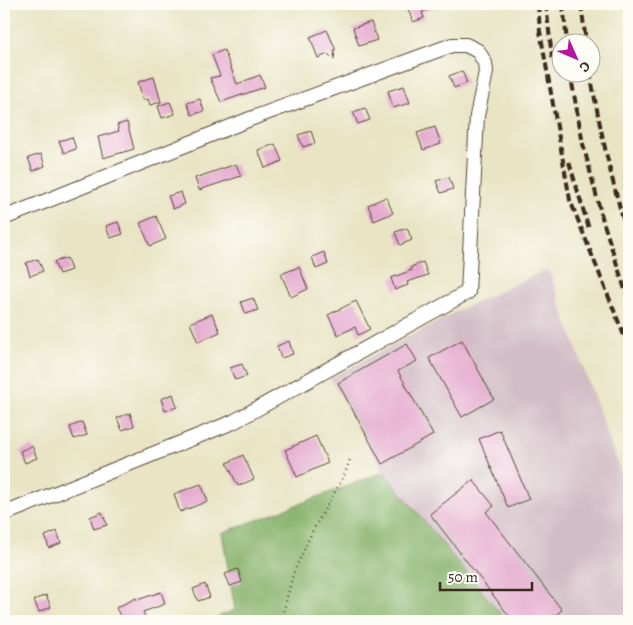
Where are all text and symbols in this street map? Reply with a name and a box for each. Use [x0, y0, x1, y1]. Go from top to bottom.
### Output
north arrow [550, 32, 600, 82]
text: С [575, 57, 595, 77]
scale bar [440, 560, 533, 592]
text: 50 m [448, 567, 478, 587]

